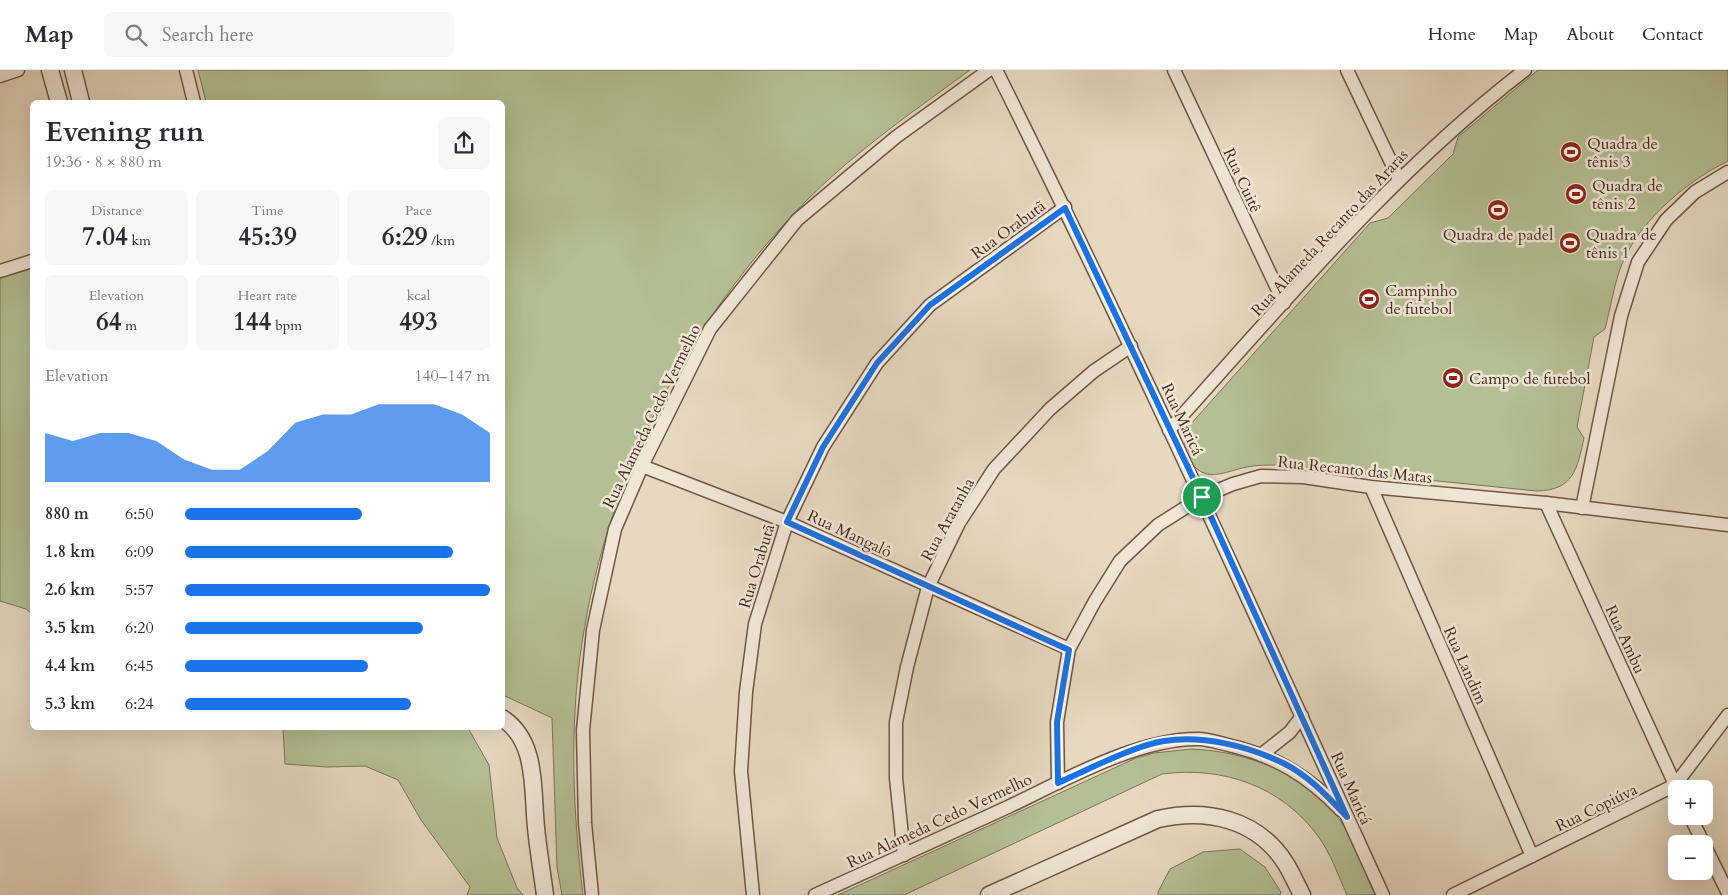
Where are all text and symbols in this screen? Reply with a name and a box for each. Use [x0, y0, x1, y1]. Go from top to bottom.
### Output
search box [104, 12, 454, 57]
text: Map [25, 18, 74, 51]
icon: search [122, 21, 150, 49]
text: Search here [162, 22, 254, 48]
text: Home [1428, 22, 1476, 47]
text: Map [1504, 22, 1538, 47]
text: About [1566, 22, 1614, 47]
text: Contact [1642, 22, 1703, 47]
text: Evening run [45, 113, 204, 151]
button: share [438, 117, 490, 169]
place label: Quadra de tênis 3 [1587, 133, 1658, 173]
sports icon: Quadra de tênis 3 [1559, 140, 1583, 164]
street label: Rua Alameda Recanto das Araras [1246, 144, 1413, 321]
street label: Rua Cuitê [1218, 145, 1267, 216]
text: 19:36 · 8 × 880 m [45, 151, 162, 173]
place label: Quadra de tênis 2 [1592, 175, 1663, 215]
sports icon: Quadra de tênis 2 [1564, 182, 1588, 206]
street label: Rua Orabutã [967, 195, 1050, 264]
sports icon: Quadra de padel [1486, 198, 1510, 222]
text: Distance [91, 201, 142, 220]
text: Time [251, 201, 284, 220]
text: Pace [405, 201, 432, 220]
text: 7.04 [82, 220, 128, 254]
text: 45:39 [238, 220, 297, 254]
text: 6:29 [382, 220, 428, 254]
place label: Quadra de padel [1443, 224, 1553, 246]
place label: Quadra de tênis 1 [1586, 224, 1657, 264]
text: km [128, 231, 151, 250]
text: /km [428, 231, 455, 250]
sports icon: Quadra de tênis 1 [1558, 231, 1582, 255]
place label: Campinho de futebol [1385, 280, 1458, 320]
text: Elevation [89, 286, 144, 305]
text: Heart rate [238, 286, 297, 305]
text: kcal [407, 286, 430, 305]
sports icon: Campinho de futebol [1357, 287, 1381, 311]
text: 64 [96, 305, 122, 339]
text: 144 [233, 305, 271, 339]
text: 493 [399, 305, 438, 339]
text: m [122, 316, 137, 335]
text: bpm [271, 316, 302, 335]
street label: Rua Alameda Cedo Vermelho [598, 320, 706, 512]
text: Elevation [45, 365, 109, 387]
text: 140–147 m [414, 365, 490, 387]
sports icon: Campo de futebol [1441, 366, 1465, 390]
place label: Campo de futebol [1469, 368, 1591, 390]
street label: Rua Maricá [1156, 380, 1208, 459]
street label: Rua Recanto das Matas [1277, 451, 1433, 489]
street label: Rua Aratanha [916, 474, 980, 565]
pin [1181, 476, 1223, 518]
icon: arrive [1188, 483, 1216, 511]
text: 880 m [45, 503, 89, 525]
text: 6:50 [125, 503, 154, 525]
street label: Rua Mangalô [804, 505, 896, 563]
street label: Rua Orabutã [734, 521, 780, 611]
text: 1.8 km [45, 541, 95, 563]
text: 6:09 [125, 541, 154, 563]
text: 2.6 km [45, 579, 95, 601]
text: 5:57 [125, 579, 154, 601]
street label: Rua Ambu [1600, 602, 1651, 678]
text: 3.5 km [45, 617, 95, 639]
text: 6:20 [125, 617, 154, 639]
street label: Rua Landim [1438, 623, 1492, 708]
text: 4.4 km [45, 655, 95, 677]
text: 6:45 [125, 655, 154, 677]
text: 5.3 km [45, 693, 95, 715]
text: 6:24 [125, 693, 154, 715]
street label: Rua Maricá [1325, 748, 1377, 828]
street label: Rua Alameda Cedo Vermelho [843, 768, 1036, 874]
street label: Rua Copiúva [1552, 779, 1641, 837]
map controls [1668, 780, 1713, 880]
button: + [1668, 780, 1713, 825]
button: − [1668, 835, 1713, 880]

